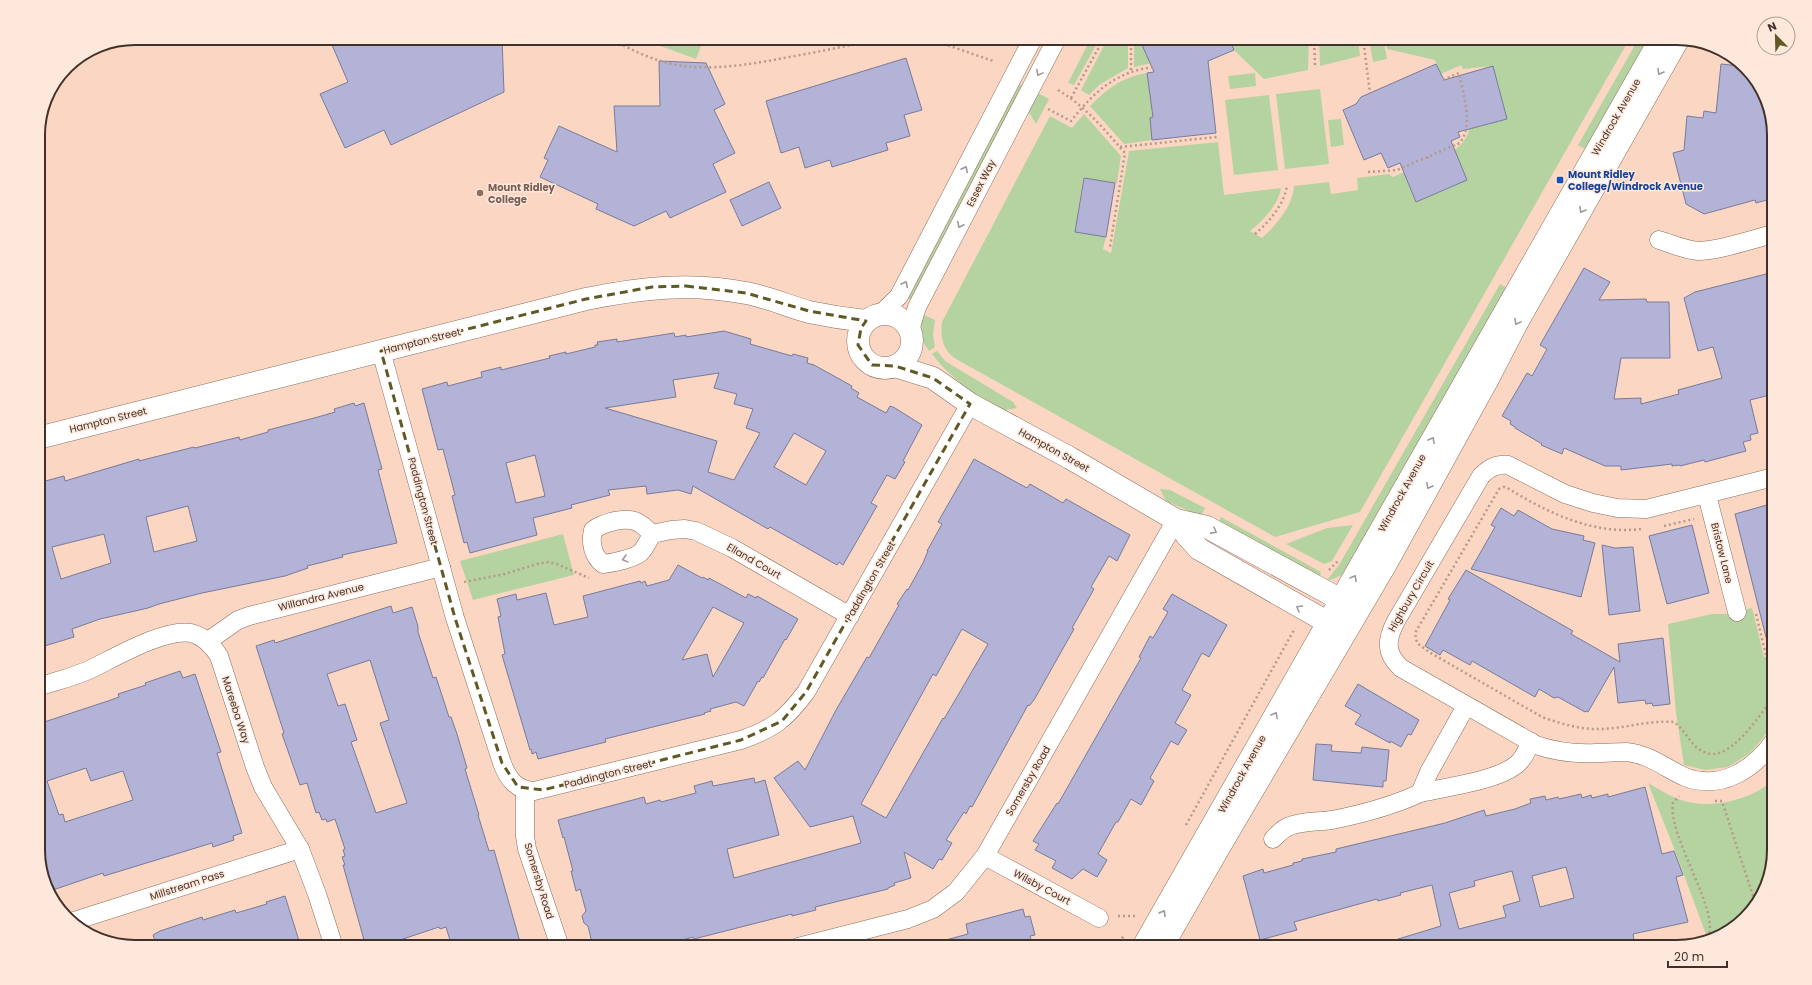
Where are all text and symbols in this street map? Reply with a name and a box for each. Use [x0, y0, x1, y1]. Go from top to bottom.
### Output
north arrow [1756, 16, 1796, 56]
text: N [1765, 18, 1779, 36]
one-way arrow [1036, 68, 1043, 76]
one-way arrow [1657, 68, 1664, 75]
street label: Windrock Avenue [1588, 76, 1644, 158]
street label: Essex Way [963, 156, 1000, 209]
one-way arrow [960, 166, 968, 173]
place label: Mount Ridley College/Windrock Avenue [1568, 167, 1703, 194]
marker: Mount Ridley College/Windrock Avenue [1555, 175, 1565, 185]
place label: Mount Ridley College [488, 180, 556, 207]
marker: Mount Ridley College [475, 188, 485, 198]
one-way arrow [1579, 205, 1586, 213]
one-way arrow [957, 221, 964, 228]
one-way arrow [900, 281, 908, 288]
one-way arrow [1515, 318, 1522, 326]
street label: Hampton Street [382, 324, 463, 358]
street label: Hampton Street [68, 403, 149, 437]
street label: Hampton Street [1016, 424, 1093, 476]
one-way arrow [1427, 437, 1434, 445]
street label: Windrock Avenue [1374, 451, 1430, 535]
street label: Paddington Street [404, 456, 442, 547]
one-way arrow [1426, 482, 1434, 489]
street label: Bristow Lane [1707, 521, 1737, 585]
one-way arrow [1209, 526, 1217, 533]
street label: Paddington Street [841, 538, 899, 624]
street label: Elland Court [724, 539, 784, 583]
one-way arrow [622, 554, 629, 563]
street label: Highbury Circuit [1384, 557, 1438, 634]
one-way arrow [1350, 575, 1357, 582]
street label: Willandra Avenue [277, 579, 365, 615]
one-way arrow [1296, 605, 1303, 612]
street label: Mareeba Way [218, 674, 254, 746]
one-way arrow [1271, 712, 1278, 719]
street label: Windrock Avenue [1214, 732, 1270, 816]
street label: Somersby Road [1002, 743, 1054, 819]
street label: Paddington Street [562, 756, 654, 792]
street label: Somersby Road [520, 841, 558, 921]
street label: Millstream Pass [148, 866, 226, 904]
street label: Wilsby Court [1011, 866, 1074, 909]
one-way arrow [1158, 910, 1165, 917]
scale bar [1668, 943, 1727, 969]
text: 20 m [1674, 948, 1704, 965]

